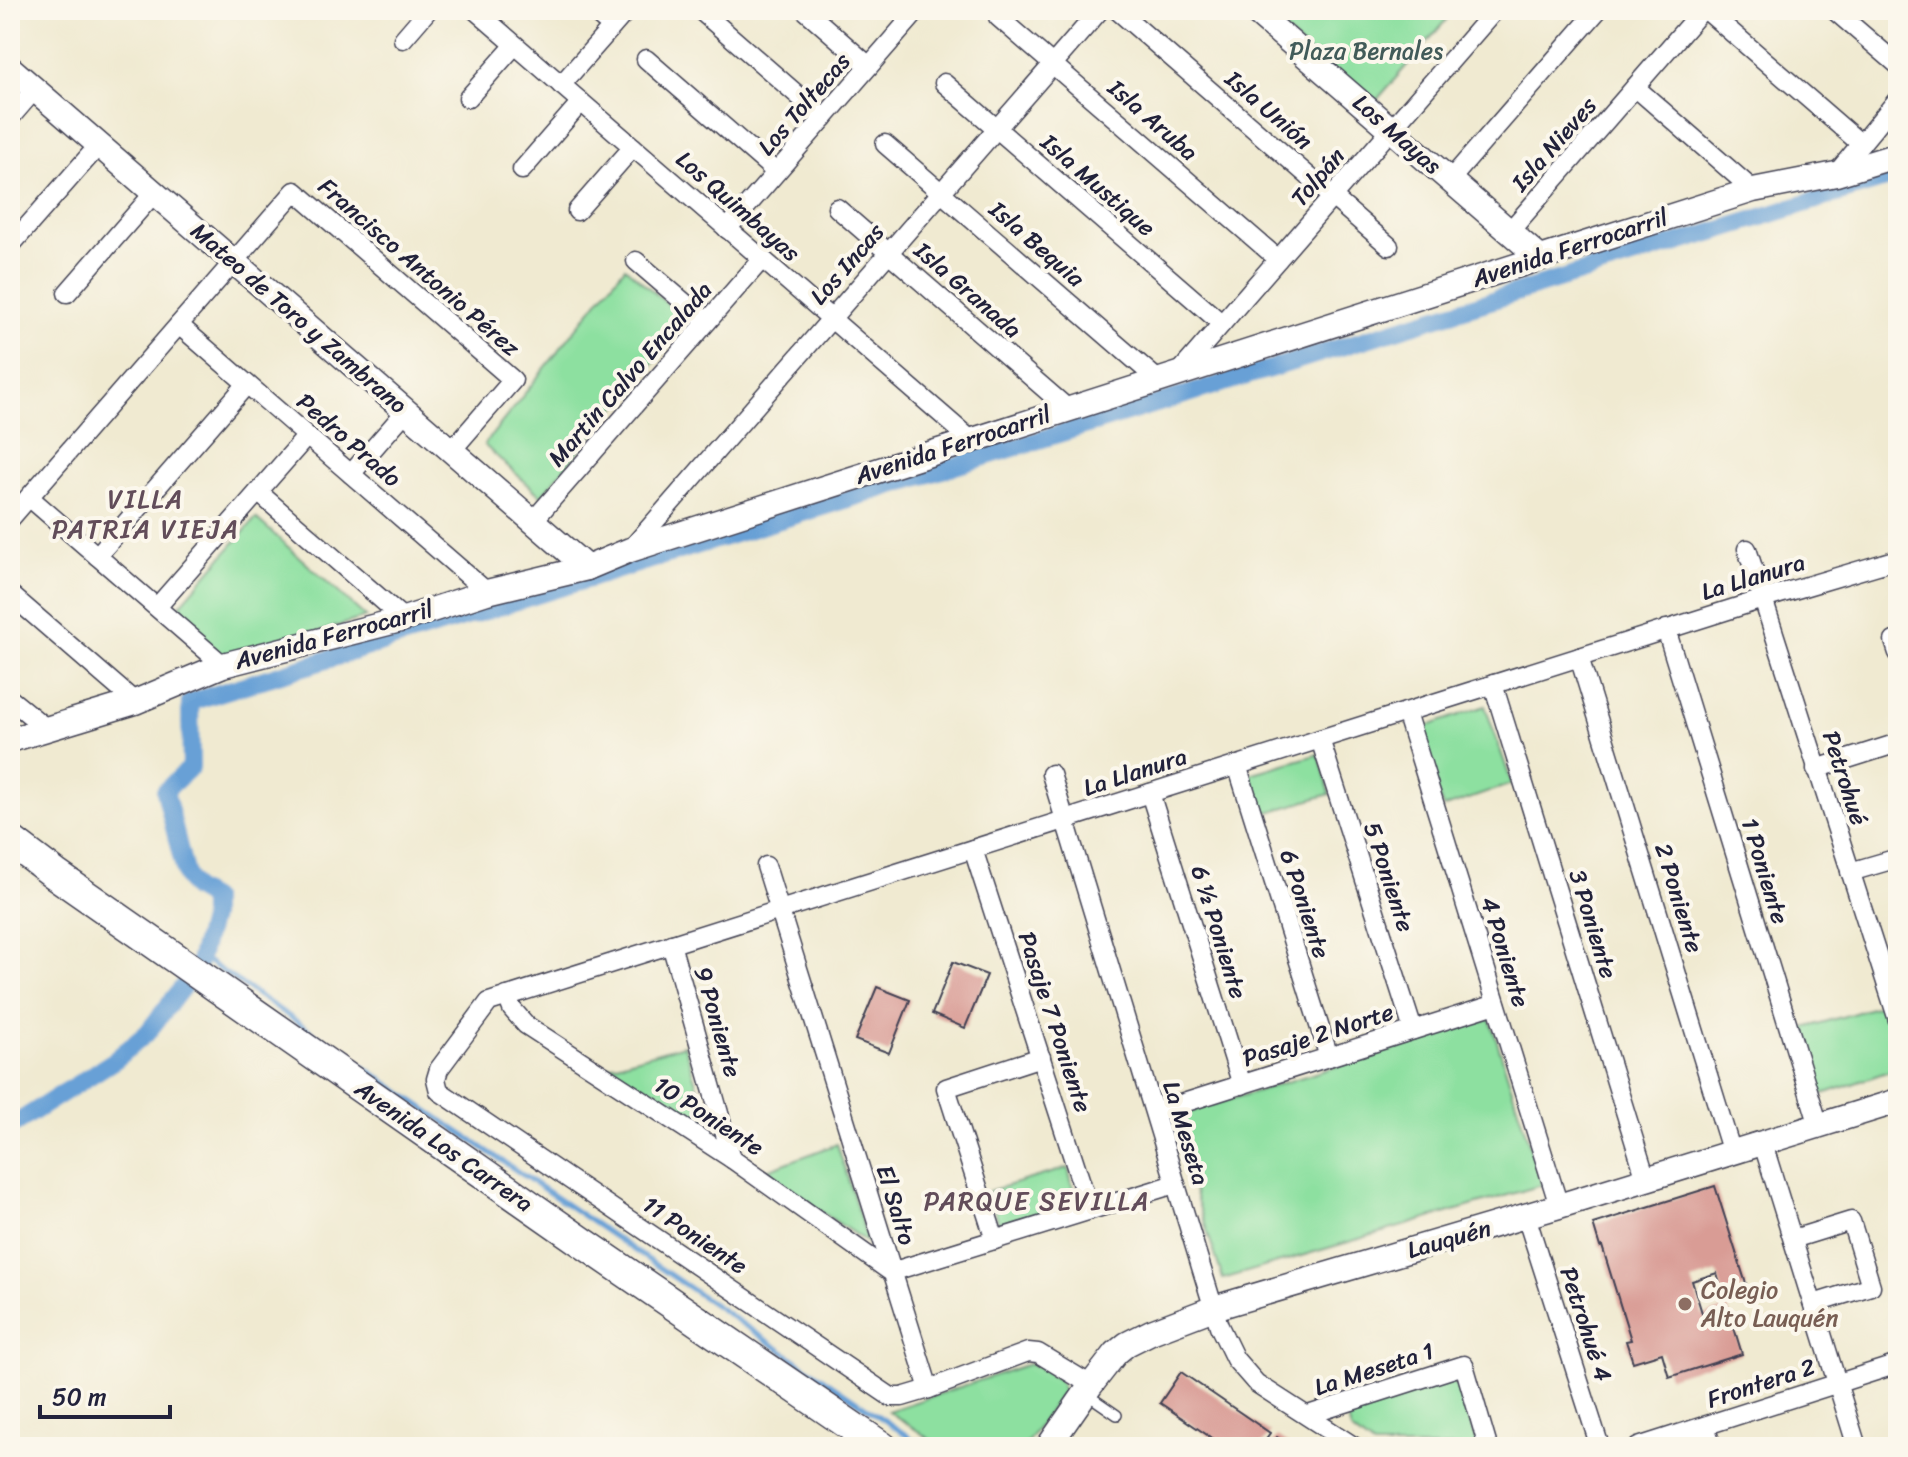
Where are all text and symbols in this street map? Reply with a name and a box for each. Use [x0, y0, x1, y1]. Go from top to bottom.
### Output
park label: Plaza Bernales [1289, 30, 1443, 72]
street label: Los Toltecas [747, 42, 861, 166]
street label: Isla Unión [1214, 59, 1323, 161]
street label: Isla Aruba [1097, 68, 1208, 172]
street label: Los Mayas [1343, 83, 1451, 185]
street label: Isla Nieves [1500, 86, 1608, 202]
street label: Isla Mustique [1030, 122, 1165, 247]
street label: Tolpán [1280, 138, 1356, 216]
street label: Los Quimbayas [666, 139, 810, 273]
street label: Francisco Antonio Pérez [308, 167, 530, 368]
street label: Isla Bequia [979, 189, 1095, 299]
street label: Avenida Ferrocarril [1465, 196, 1675, 300]
street label: Mateo de Toro y Zambrano [181, 211, 417, 425]
street label: Los Incas [799, 212, 896, 315]
street label: Isla Granada [904, 230, 1032, 349]
street label: Martin Calvo Encalada [537, 271, 723, 477]
street label: Pedro Prado [287, 382, 411, 498]
street label: Avenida Ferrocarril [848, 393, 1058, 497]
district label: VILLA PATRIA VIEJA [52, 476, 240, 552]
street label: La Llanura [1696, 541, 1810, 613]
street label: Avenida Ferrocarril [229, 588, 439, 682]
street label: Petrohué [1810, 725, 1880, 831]
street label: La Llanura [1078, 735, 1192, 809]
street label: 1 Poniente [1729, 813, 1801, 929]
street label: 5 Poniente [1351, 816, 1427, 938]
street label: 2 Poniente [1642, 838, 1716, 958]
street label: 6 Poniente [1268, 844, 1342, 964]
street label: 6 ½ Poniente [1179, 860, 1259, 1004]
street label: 3 Poniente [1557, 864, 1629, 984]
street label: 4 Poniente [1468, 891, 1542, 1013]
street label: Pasaje 7 Poniente [1006, 926, 1104, 1118]
street label: 9 Poniente [682, 962, 754, 1082]
street label: Pasaje 2 Norte [1237, 991, 1399, 1079]
street label: 10 Poniente [645, 1064, 773, 1168]
street label: Avenida Los Carrera [345, 1068, 542, 1224]
street label: La Meseta [1150, 1076, 1222, 1190]
street label: El Salto [864, 1160, 928, 1250]
district label: PARQUE SEVILLA [923, 1178, 1151, 1224]
street label: 11 Poniente [634, 1184, 756, 1286]
street label: Lauquén [1402, 1207, 1496, 1271]
street label: Petrohué 4 [1548, 1261, 1624, 1387]
place label: Colegio Alto Lauquén [1700, 1269, 1838, 1339]
marker: Colegio Alto Lauquén [1676, 1295, 1694, 1313]
street label: La Meseta 1 [1309, 1330, 1439, 1408]
street label: Frontera 2 [1701, 1346, 1821, 1420]
scale bar [40, 1369, 170, 1419]
text: 50 m [52, 1376, 107, 1418]

